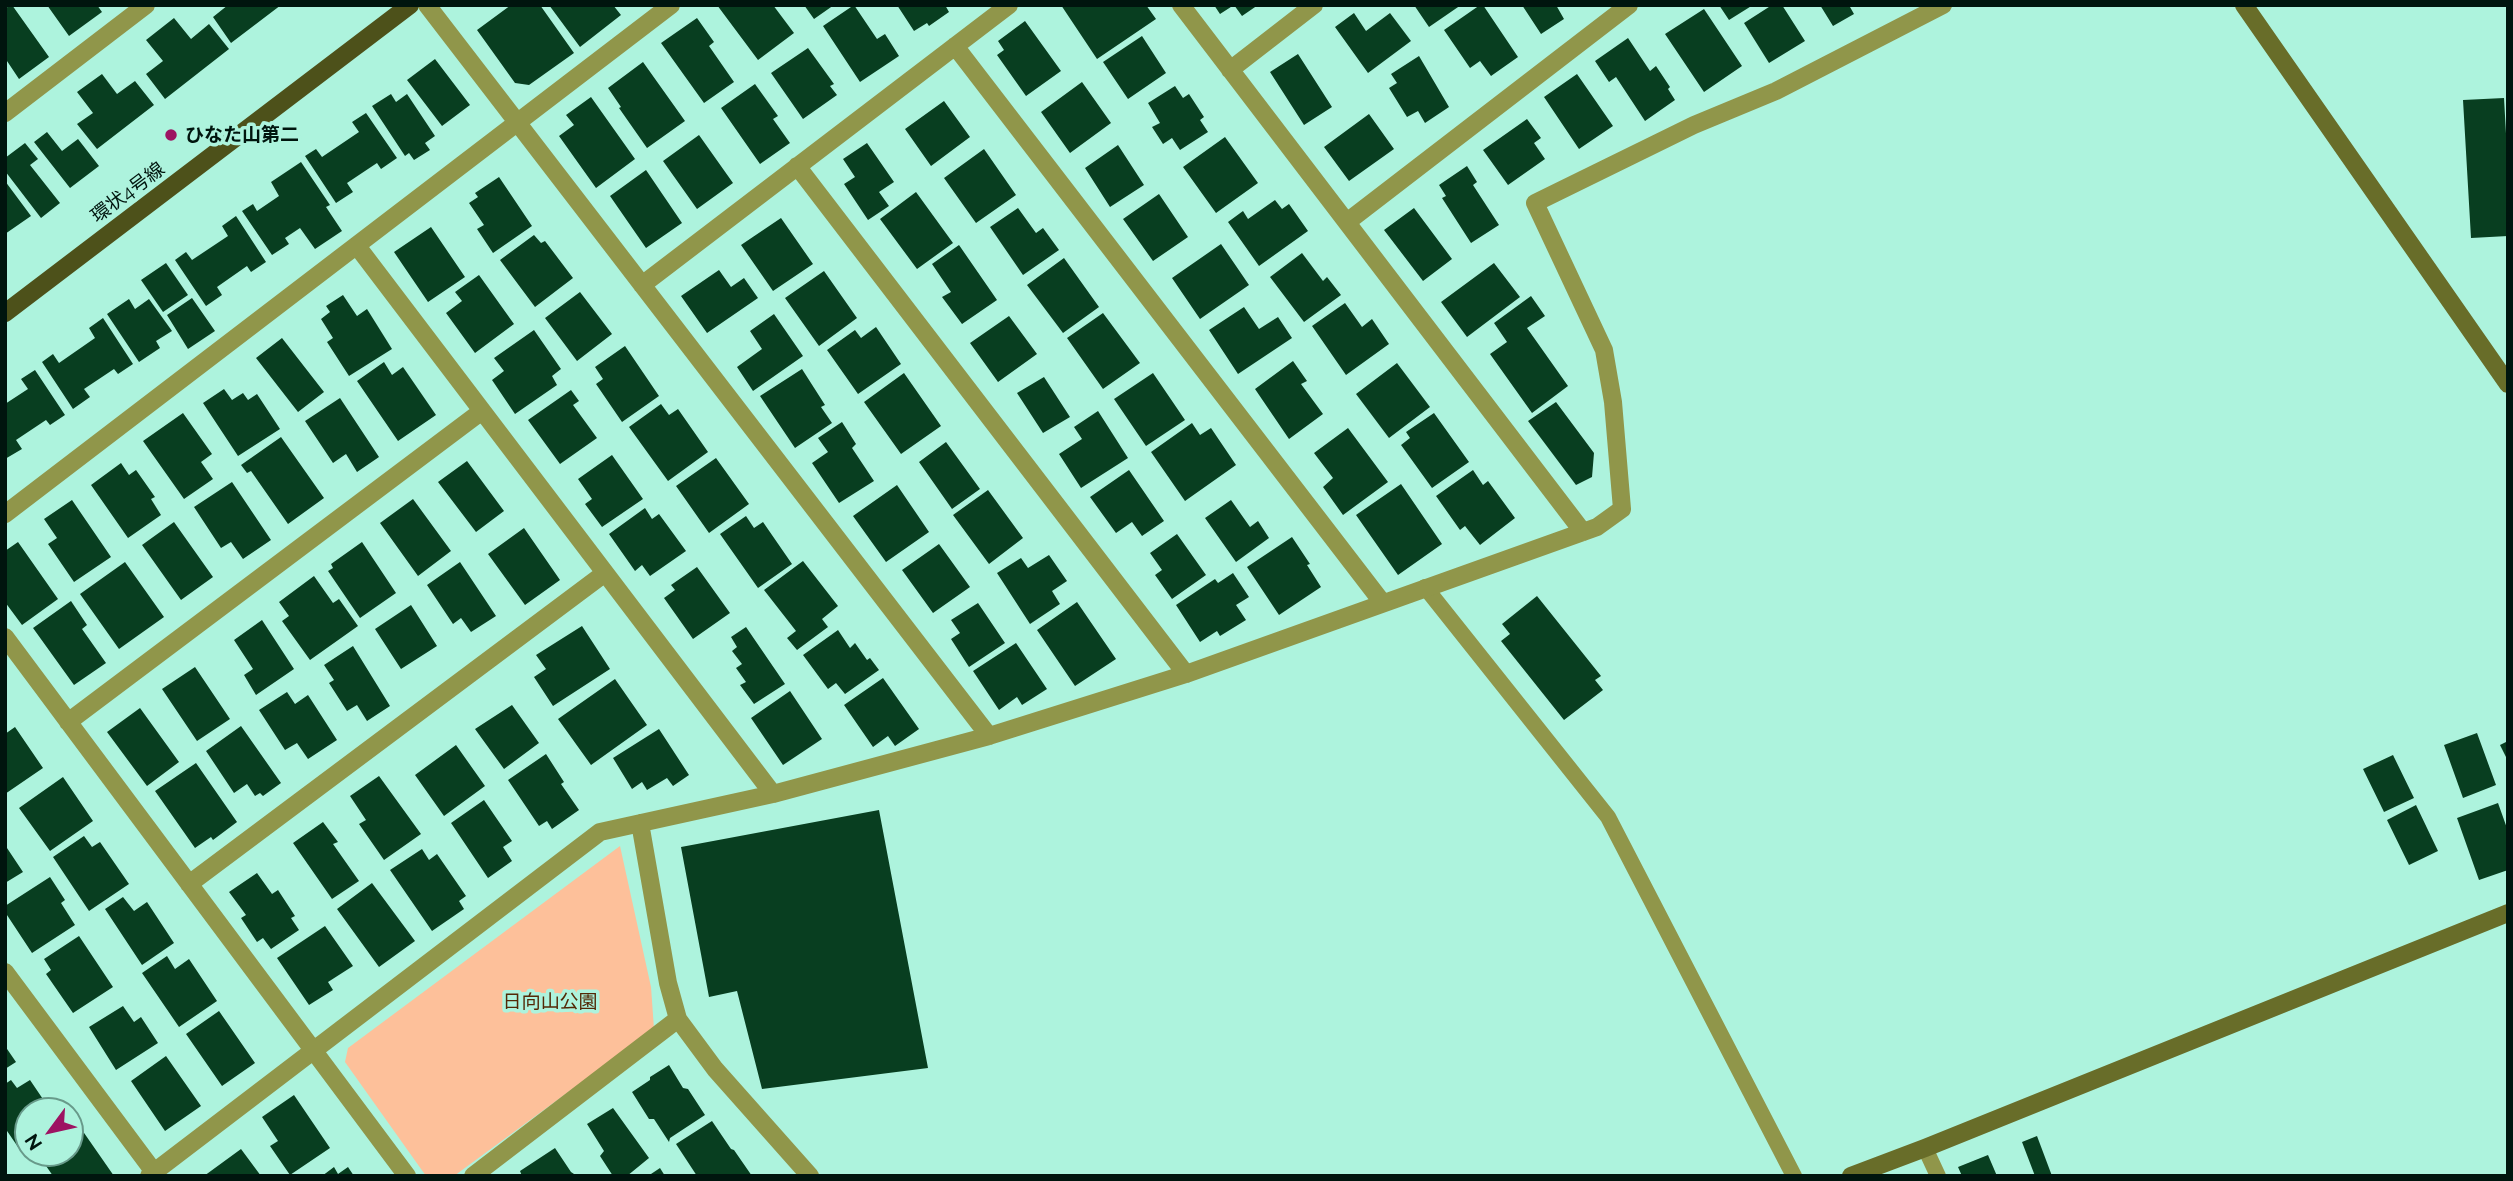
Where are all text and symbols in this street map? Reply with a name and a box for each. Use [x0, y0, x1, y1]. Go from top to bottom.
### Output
place label: ひなた山第二 [185, 124, 299, 146]
marker: ひなた山第二 [163, 127, 179, 143]
street label: 環状4号線 [87, 158, 169, 228]
park label: 日向山公園 [503, 991, 597, 1013]
north arrow [14, 1097, 84, 1167]
text: N [20, 1130, 46, 1154]

